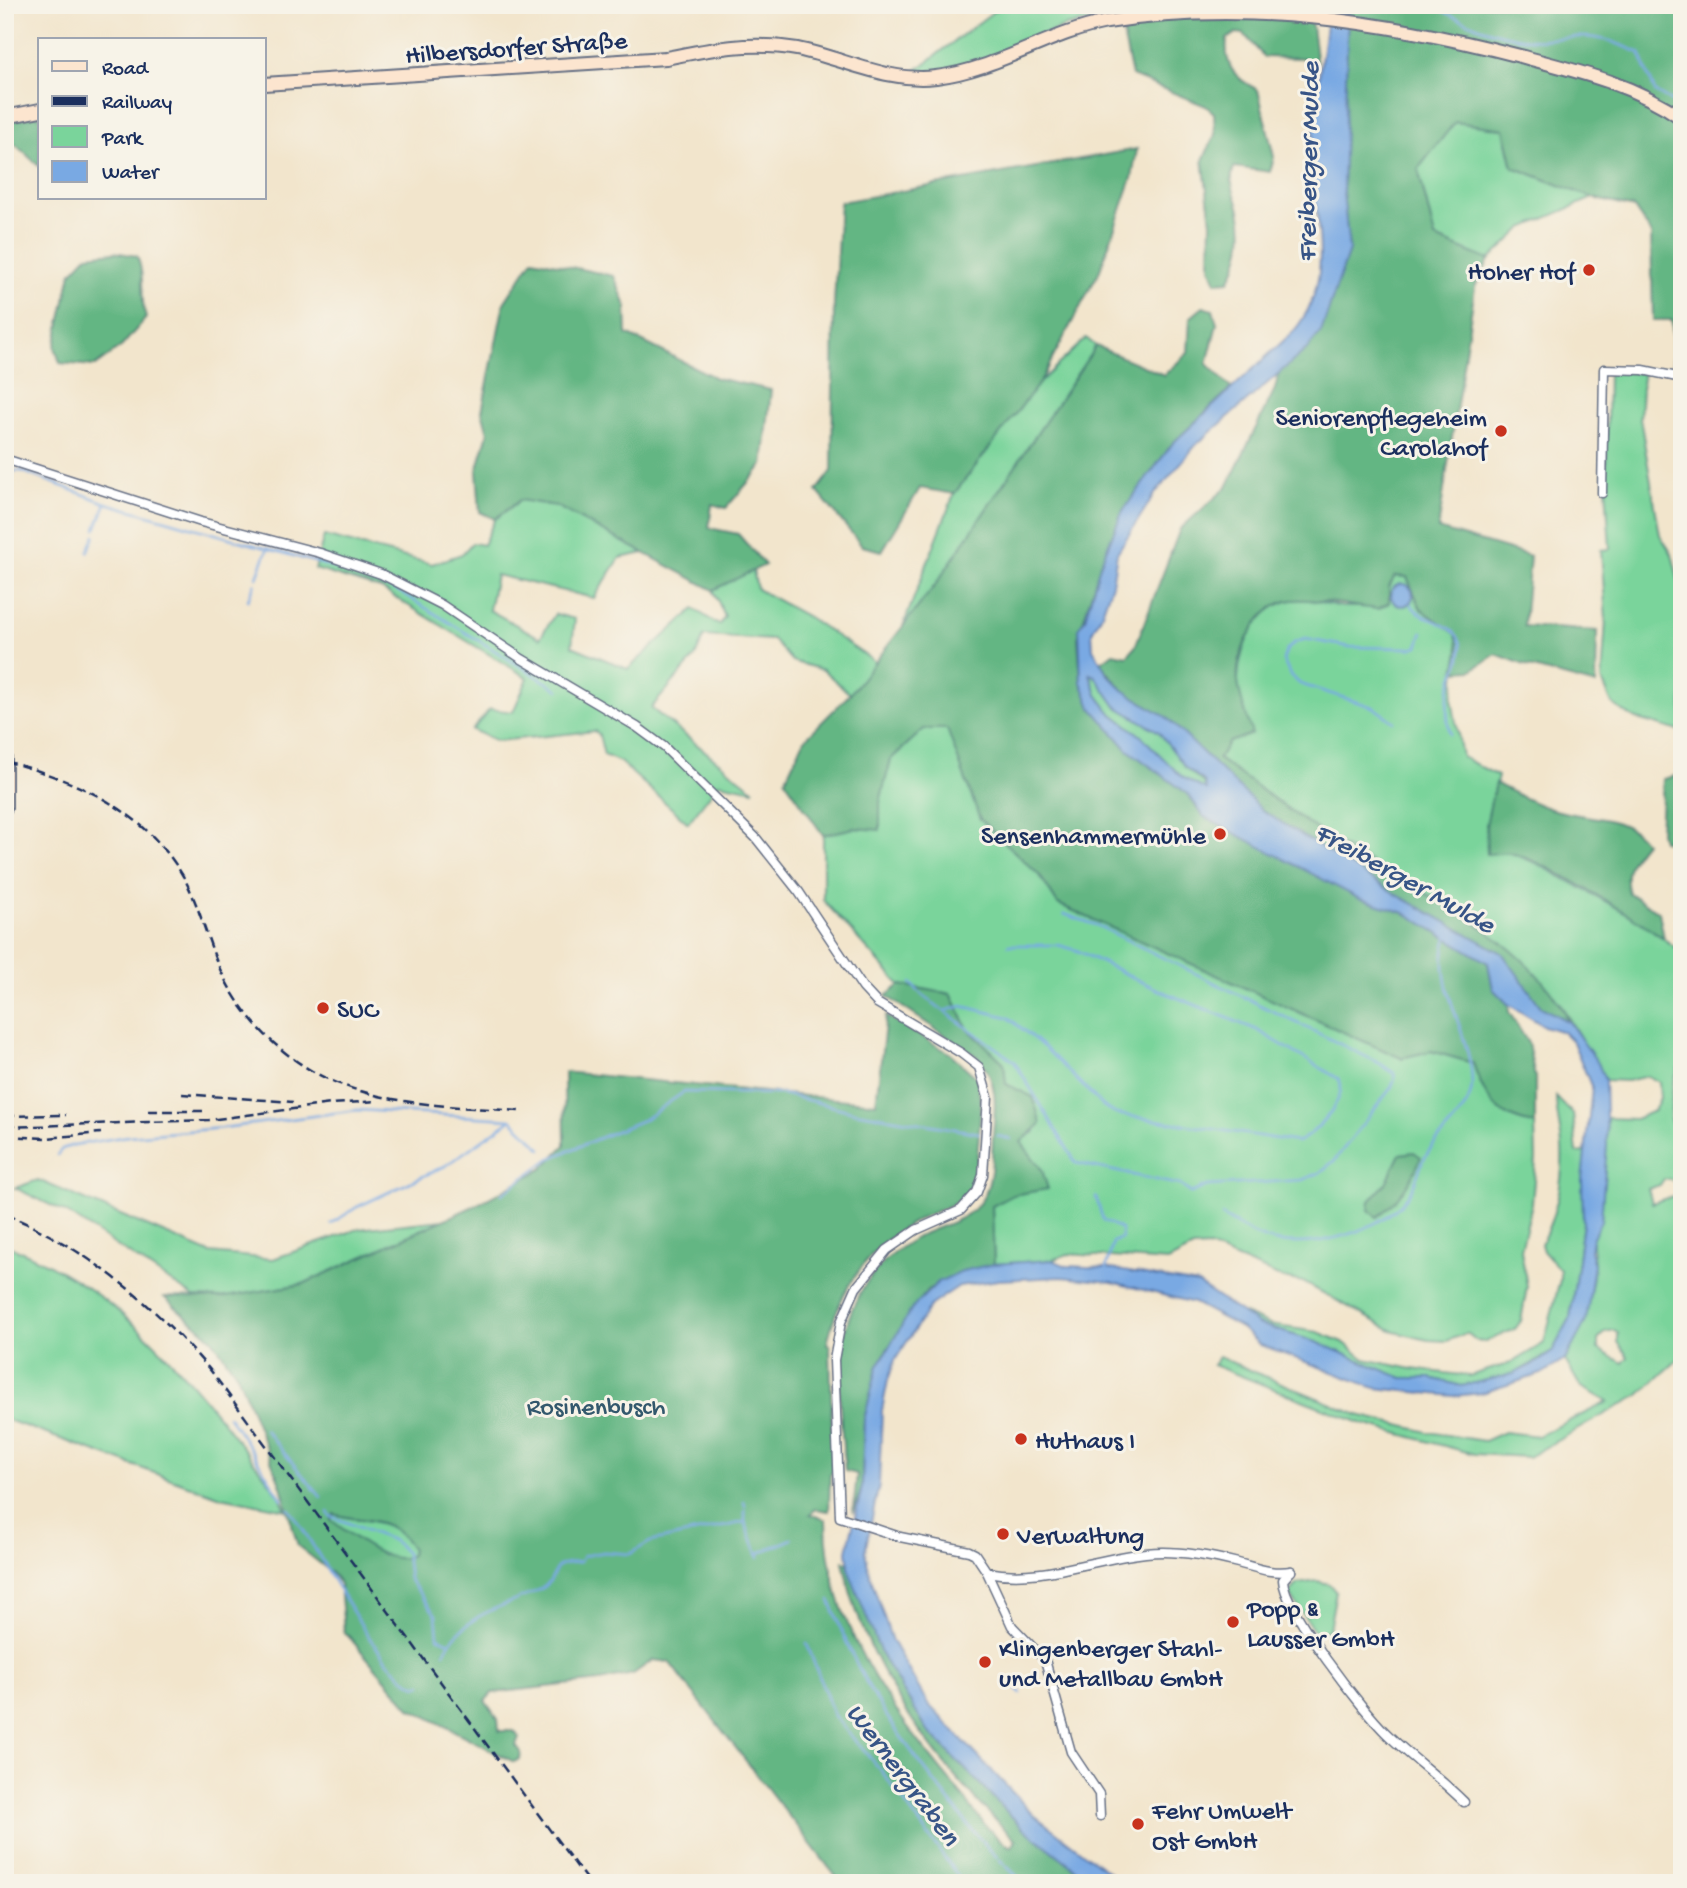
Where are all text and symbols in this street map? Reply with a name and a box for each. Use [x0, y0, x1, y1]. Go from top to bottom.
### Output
street label: Hilbersdorfer Straße [404, 27, 629, 74]
legend [38, 38, 266, 200]
text: Road [102, 58, 150, 83]
water label: Freiberger Mulde [1292, 60, 1329, 263]
text: Railway [102, 92, 172, 117]
text: Park [101, 128, 145, 153]
text: Water [102, 162, 160, 187]
place label: Hoher Hof [1468, 259, 1577, 290]
marker: Hoher Hof [1581, 262, 1597, 278]
place label: Seniorenpflegeheim Carolahof [1275, 405, 1489, 466]
marker: Seniorenpflegeheim Carolahof [1493, 423, 1509, 439]
water label: Freiberger Mulde [1308, 817, 1501, 944]
place label: Sensenhammermühle [981, 823, 1207, 854]
marker: Sensenhammermühle [1212, 826, 1228, 842]
place label: SUC [337, 997, 380, 1028]
marker: SUC [315, 1000, 331, 1016]
park label: Rosinenbusch [527, 1394, 665, 1425]
place label: Huthaus I [1035, 1428, 1135, 1459]
marker: Huthaus I [1013, 1431, 1029, 1447]
place label: Verwaltung [1016, 1523, 1144, 1554]
marker: Verwaltung [995, 1526, 1011, 1542]
place label: Popp & Lausser GmbH [1246, 1596, 1395, 1657]
marker: Popp & Lausser GmbH [1225, 1614, 1241, 1630]
place label: Klingenberger Stahl- und Metallbau GmbH [999, 1636, 1223, 1697]
marker: Klingenberger Stahl- und Metallbau GmbH [977, 1654, 993, 1670]
water label: Wernergraben [837, 1698, 966, 1854]
place label: Fehr Umwelt Ost GmbH [1151, 1798, 1294, 1859]
marker: Fehr Umwelt Ost GmbH [1130, 1816, 1146, 1832]

